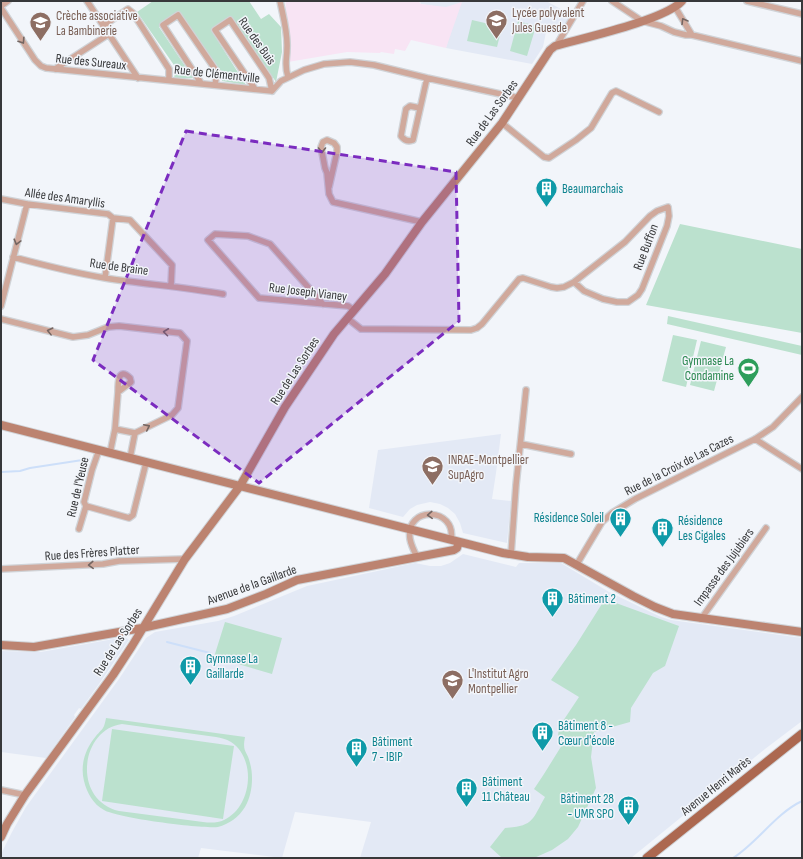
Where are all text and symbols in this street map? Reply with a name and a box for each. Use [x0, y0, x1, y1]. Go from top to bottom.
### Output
place label: Lycée polyvalent Jules Guesde [511, 5, 584, 36]
school or university icon: Lycée polyvalent Jules Guesde [483, 7, 509, 40]
place label: Crèche associative La Bambinerie [56, 8, 138, 39]
school or university icon: Crèche associative La Bambinerie [28, 10, 54, 43]
street label: Rue des Buis [235, 14, 279, 68]
one-way arrow [681, 18, 688, 25]
one-way arrow [17, 36, 24, 43]
street label: Rue des Sureaux [55, 50, 127, 74]
street label: Rue de Clémentville [173, 62, 261, 86]
street label: Rue de Las Sorbes [463, 76, 522, 149]
one-way arrow [318, 147, 327, 153]
building icon: Beaumarchais [533, 176, 559, 209]
place label: Beaumarchais [562, 181, 624, 197]
street label: Allée des Amaryllis [23, 184, 106, 212]
street label: Rue Buffon [630, 222, 662, 272]
one-way arrow [13, 238, 22, 245]
street label: Rue de Braine [89, 255, 149, 279]
street label: Rue Joseph Vianey [268, 279, 348, 305]
one-way arrow [47, 327, 54, 336]
one-way arrow [163, 327, 169, 336]
street label: Rue de Las Sorbes [267, 334, 323, 408]
place label: Gymnase La Condamine [682, 353, 734, 384]
sports icon: Gymnase La Condamine [736, 355, 762, 388]
one-way arrow [143, 424, 150, 432]
street label: Rue de la Croix de Las Cazes [622, 430, 736, 499]
place label: INRAE-Montpellier SupAgro [448, 452, 529, 483]
school or university icon: INRAE-Montpellier SupAgro [420, 454, 446, 487]
street label: Rue de l'Yeuse [63, 455, 93, 519]
building icon: Résidence Soleil [607, 505, 633, 538]
place label: Résidence Soleil [534, 510, 604, 526]
one-way arrow [427, 511, 433, 519]
place label: Résidence Les Cigales [678, 513, 726, 544]
building icon: Résidence Les Cigales [649, 515, 675, 548]
street label: Impasse des Jujubiers [690, 525, 758, 609]
street label: Rue des Frères Platter [44, 542, 140, 564]
one-way arrow [88, 561, 94, 570]
street label: Avenue de la Gaillarde [204, 561, 299, 609]
building icon: Bâtiment 2 [540, 586, 566, 619]
place label: Bâtiment 2 [568, 591, 616, 607]
street label: Rue de Las Sorbes [90, 605, 146, 679]
place label: Gymnase La Gaillarde [206, 651, 258, 682]
building icon: Gymnase La Gaillarde [177, 653, 203, 686]
place label: L'Institut Agro Montpellier [468, 666, 529, 697]
school or university icon: L'Institut Agro Montpellier [439, 668, 465, 701]
place label: Bâtiment 8 - Cœur d'école [558, 718, 615, 749]
building icon: Bâtiment 8 - Cœur d'école [530, 720, 556, 753]
place label: Bâtiment 7 - IBIP [372, 734, 412, 765]
building icon: Bâtiment 7 - IBIP [344, 736, 370, 769]
street label: Avenue Henri Marès [677, 753, 755, 820]
place label: Bâtiment 11 Château [482, 774, 530, 805]
building icon: Bâtiment 11 Château [453, 776, 479, 809]
place label: Bâtiment 28 - UMR SPO [560, 791, 614, 822]
building icon: Bâtiment 28 - UMR SPO [616, 793, 642, 826]

